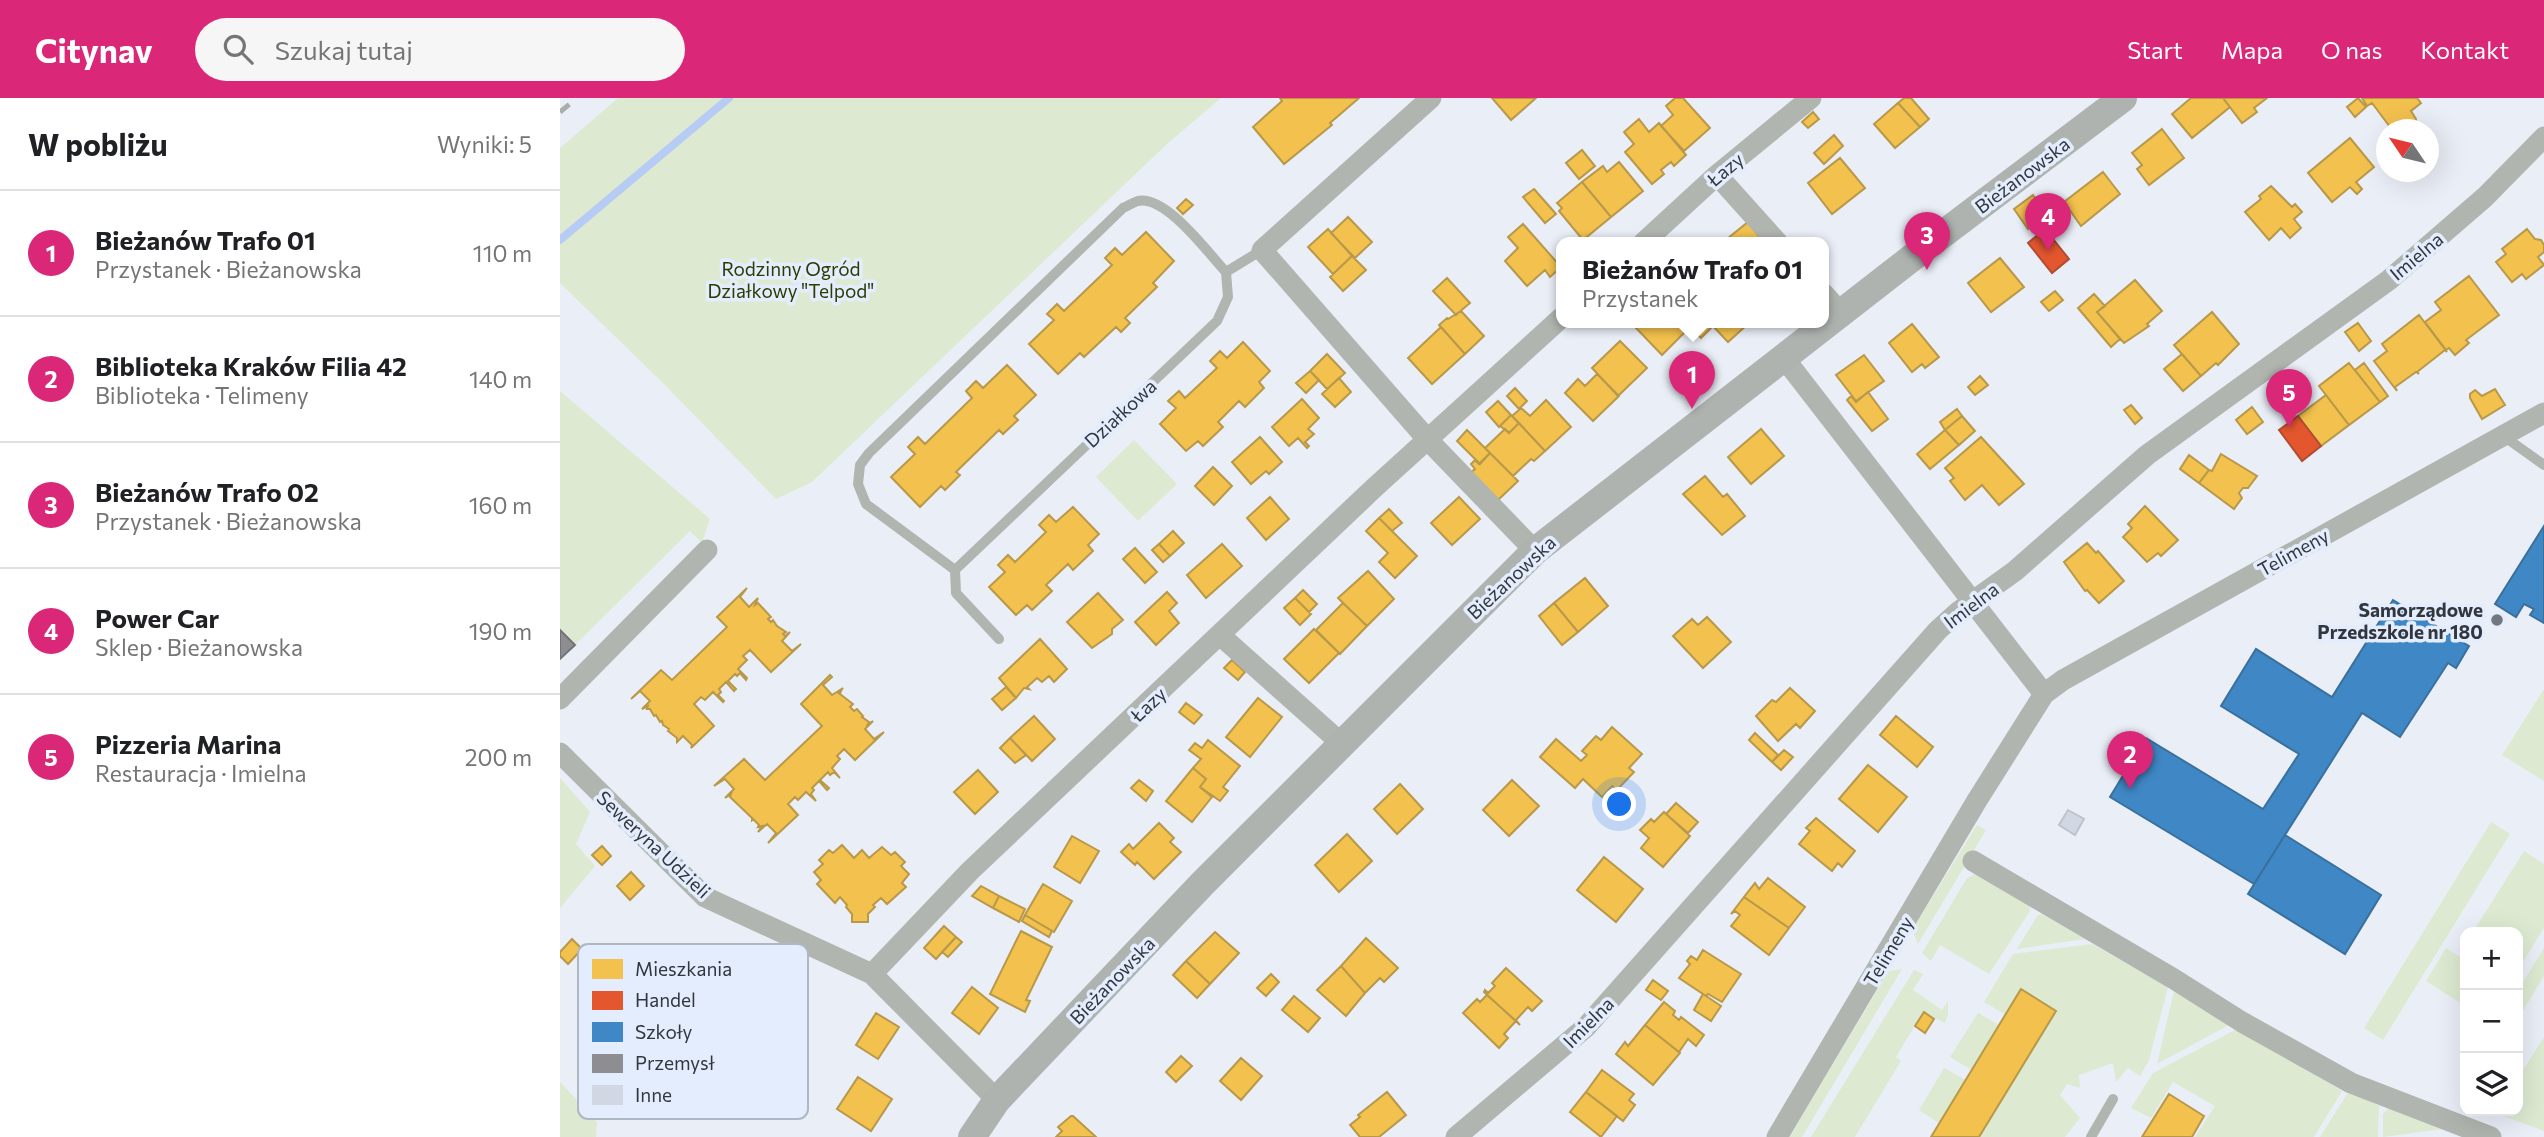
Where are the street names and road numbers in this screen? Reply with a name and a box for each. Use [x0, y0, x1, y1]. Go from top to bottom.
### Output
street label: Bieżanowska [1970, 132, 2074, 218]
street label: Łazy [1701, 147, 1748, 191]
street label: Imielna [2385, 227, 2447, 285]
street label: Działkowa [1079, 374, 1161, 452]
street label: Telimeny [2254, 523, 2333, 581]
street label: Bieżanowska [1462, 530, 1560, 624]
street label: Imielna [1939, 577, 2003, 633]
street label: Łazy [1125, 682, 1171, 727]
street label: Seweryna Udzieli [593, 786, 715, 902]
street label: Telimeny [1858, 912, 1918, 990]
street label: Bieżanowska [1065, 932, 1159, 1028]
street label: Imielna [1558, 992, 1618, 1052]

